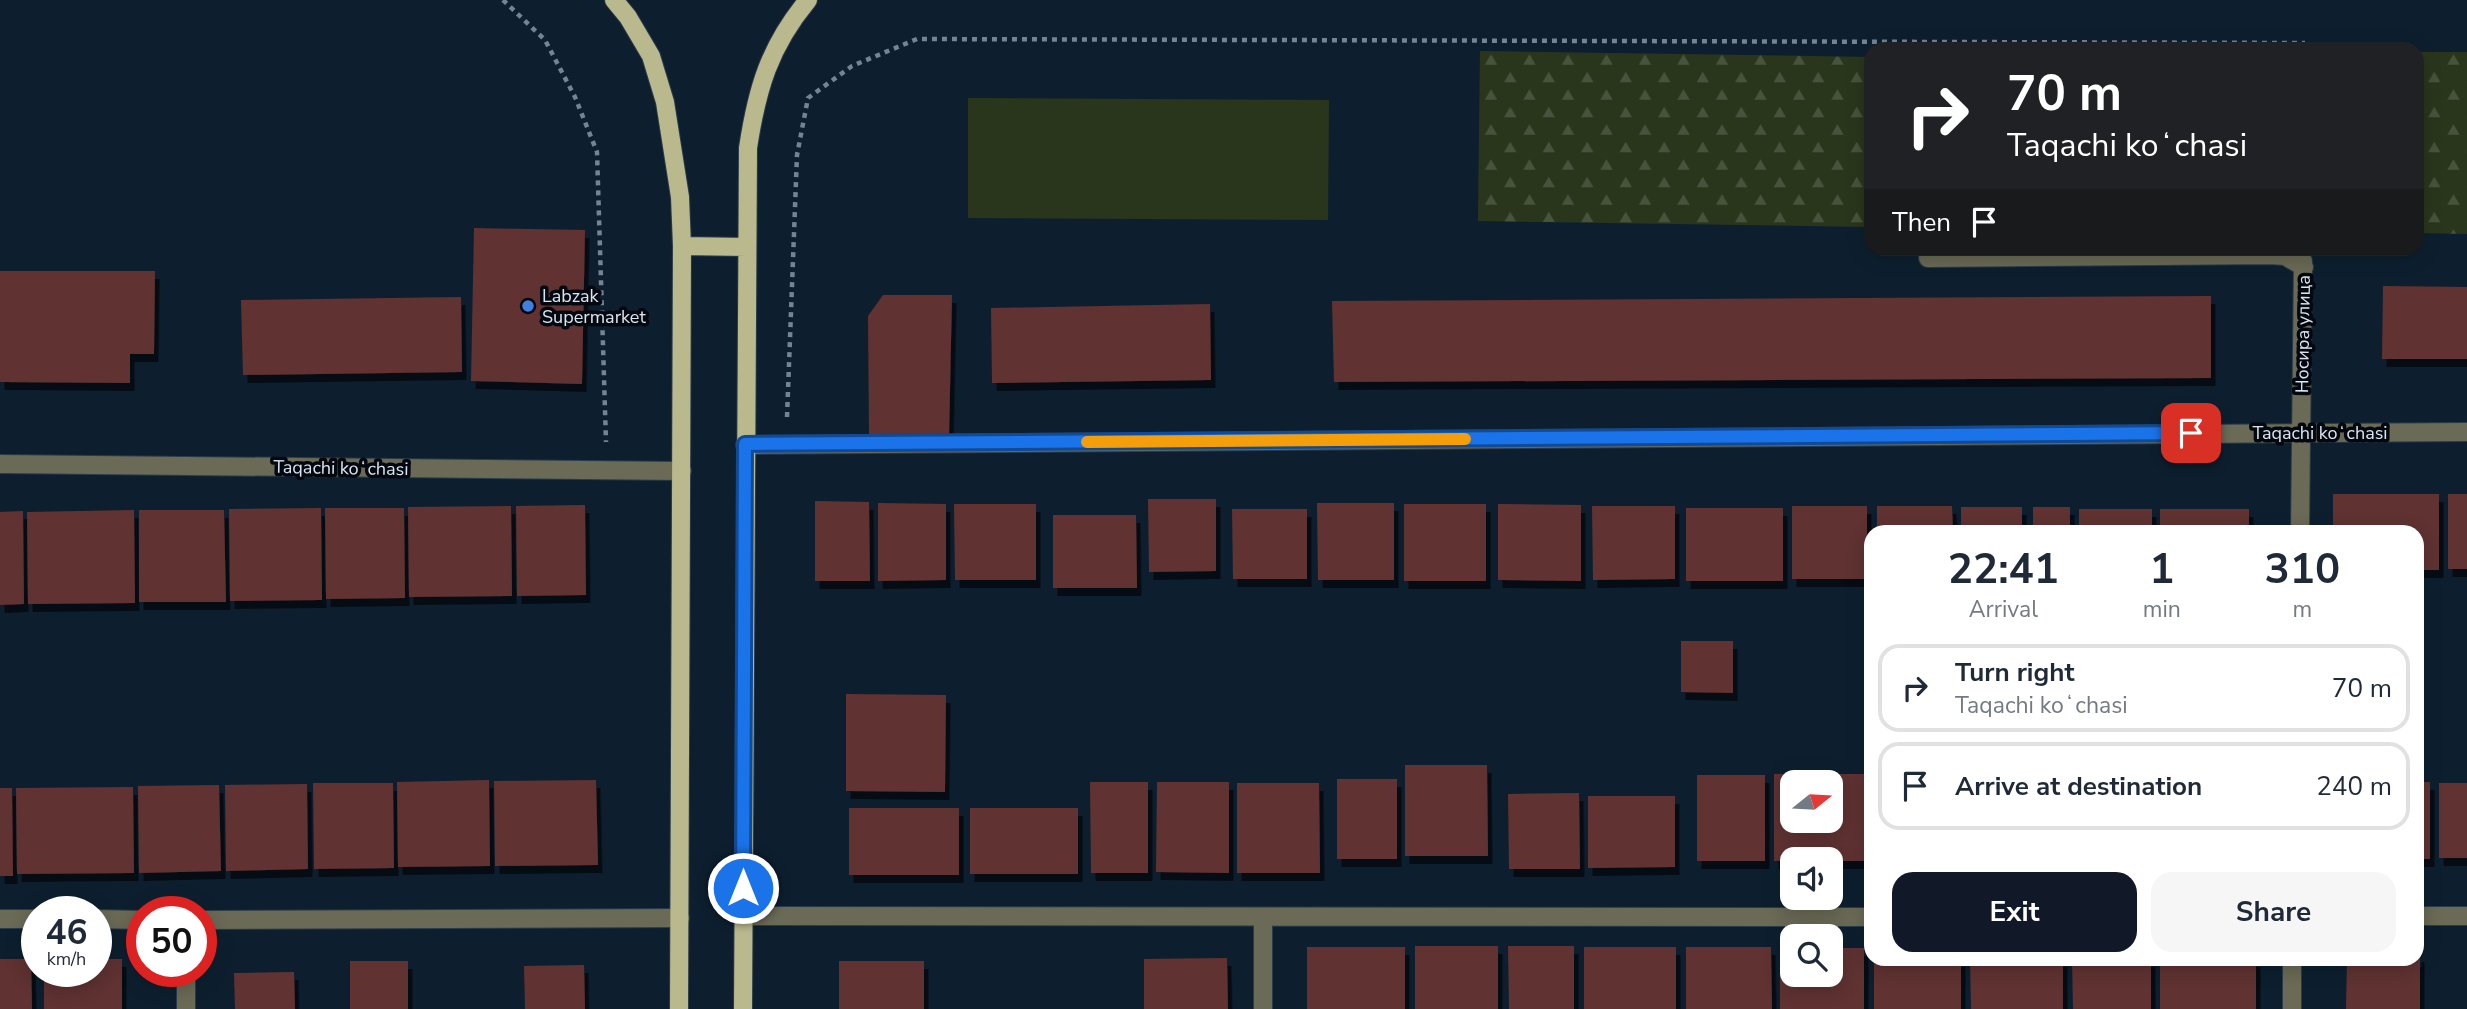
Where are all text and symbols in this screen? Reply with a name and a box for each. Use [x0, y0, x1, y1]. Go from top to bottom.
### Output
text: 70 m [2007, 60, 2122, 127]
icon: right [1892, 70, 1983, 161]
text: Taqachi koʻchasi [2007, 124, 2247, 167]
icon: arrive [1965, 203, 2003, 241]
text: Then [1892, 205, 1951, 240]
street label: Носира улица [2290, 275, 2316, 393]
place label: Labzak Supermarket [542, 284, 646, 329]
marker: Labzak Supermarket [520, 298, 536, 314]
pin [2161, 403, 2221, 463]
icon: arrive [2172, 414, 2210, 452]
street label: Taqachi koʻchasi [2252, 421, 2388, 445]
street label: Taqachi koʻchasi [273, 455, 409, 481]
text: 22:41 [1948, 541, 2059, 598]
text: 1 [2149, 541, 2174, 598]
text: 310 [2265, 541, 2340, 598]
text: Arrival [1969, 594, 2038, 625]
text: min [2143, 594, 2181, 625]
text: m [2293, 594, 2312, 625]
text: Turn right [1955, 655, 2074, 690]
icon: right [1896, 669, 1934, 707]
text: 70 m [2332, 671, 2392, 706]
text: Taqachi koʻchasi [1955, 690, 2128, 721]
icon: arrive [1896, 767, 1934, 805]
text: Arrive at destination [1955, 769, 2202, 804]
text: 240 m [2316, 769, 2392, 804]
north arrow [1780, 770, 1843, 833]
map controls [1780, 770, 1843, 987]
button: sound [1780, 847, 1843, 910]
position arrow [706, 851, 780, 925]
button: Exit [1892, 872, 2137, 952]
button: Share [2151, 872, 2396, 952]
speed limit sign: 50 [126, 896, 217, 987]
text: 46 [45, 909, 88, 956]
button: search [1780, 924, 1843, 987]
text: km/h [47, 947, 86, 971]

